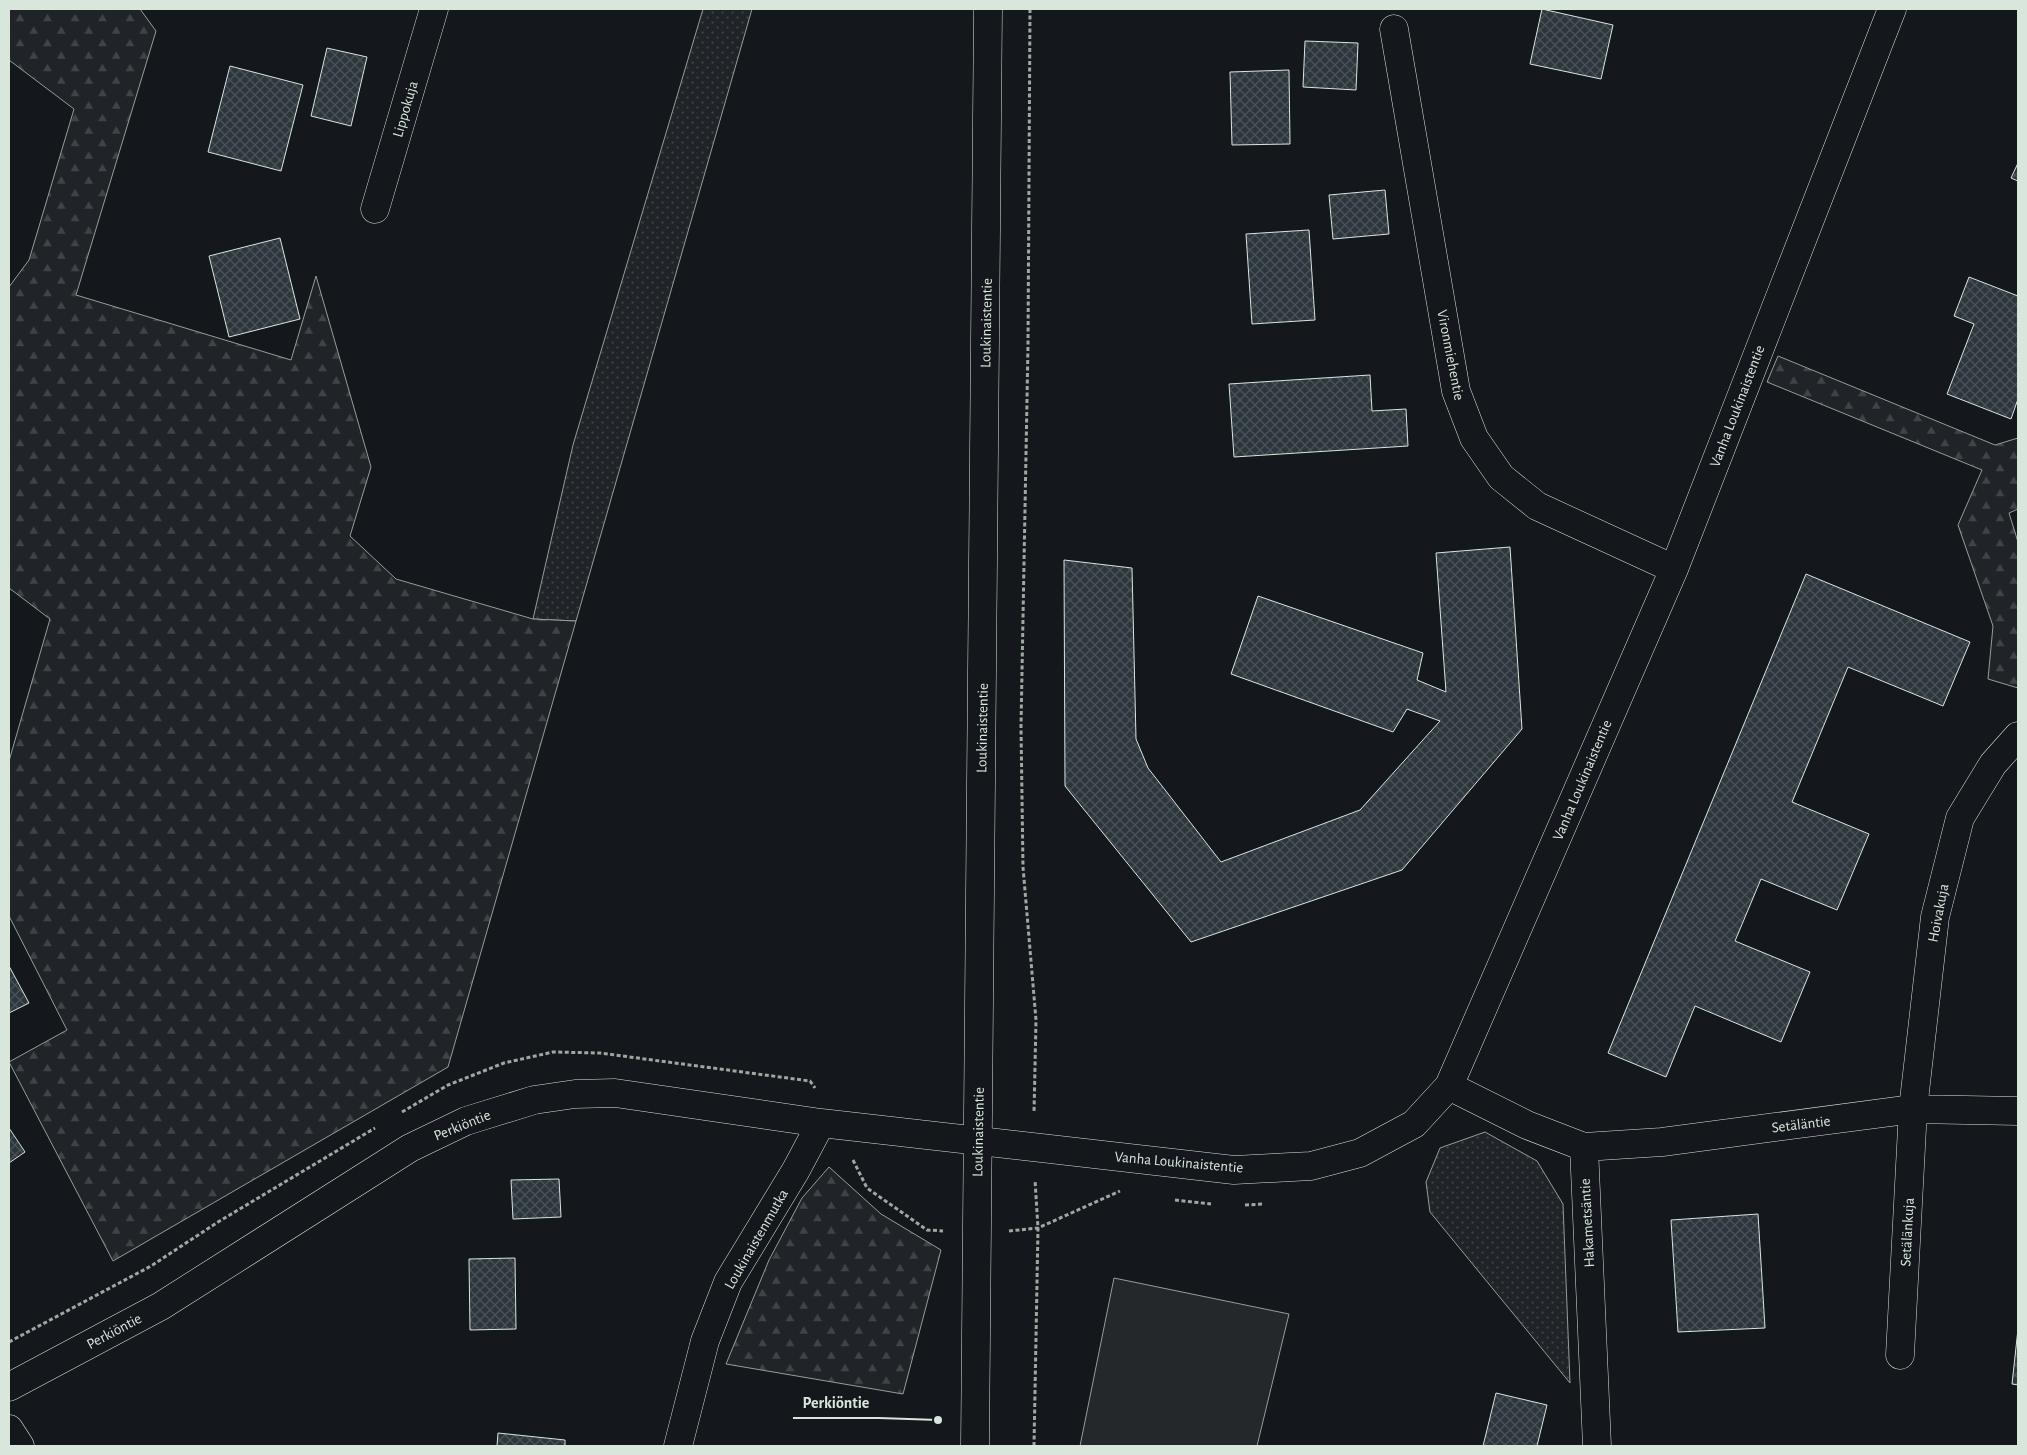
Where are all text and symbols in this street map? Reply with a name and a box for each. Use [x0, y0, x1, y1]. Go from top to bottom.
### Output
street label: Lippokuja [390, 79, 421, 139]
street label: Loukinaistentie [978, 278, 995, 368]
street label: Vironmiehentie [1434, 308, 1467, 402]
street label: Vanha Loukinaistentie [1707, 343, 1768, 469]
street label: Loukinaistentie [974, 683, 991, 773]
street label: Vanha Loukinaistentie [1550, 718, 1615, 843]
street label: Hoivakuja [1925, 882, 1952, 944]
street label: Loukinaistentie [970, 1087, 987, 1177]
street label: Perkiöntie [432, 1107, 493, 1144]
street label: Setäläntie [1771, 1113, 1831, 1136]
street label: Vanha Loukinaistentie [1114, 1149, 1244, 1176]
street label: Hakametsäntie [1578, 1178, 1597, 1268]
street label: Loukinaistenmutka [722, 1187, 791, 1292]
street label: Setälänkuja [1898, 1197, 1917, 1267]
street label: Perkiöntie [84, 1311, 144, 1352]
callout: Perkiöntie [793, 1387, 879, 1418]
text: Perkiöntie [803, 1395, 870, 1411]

